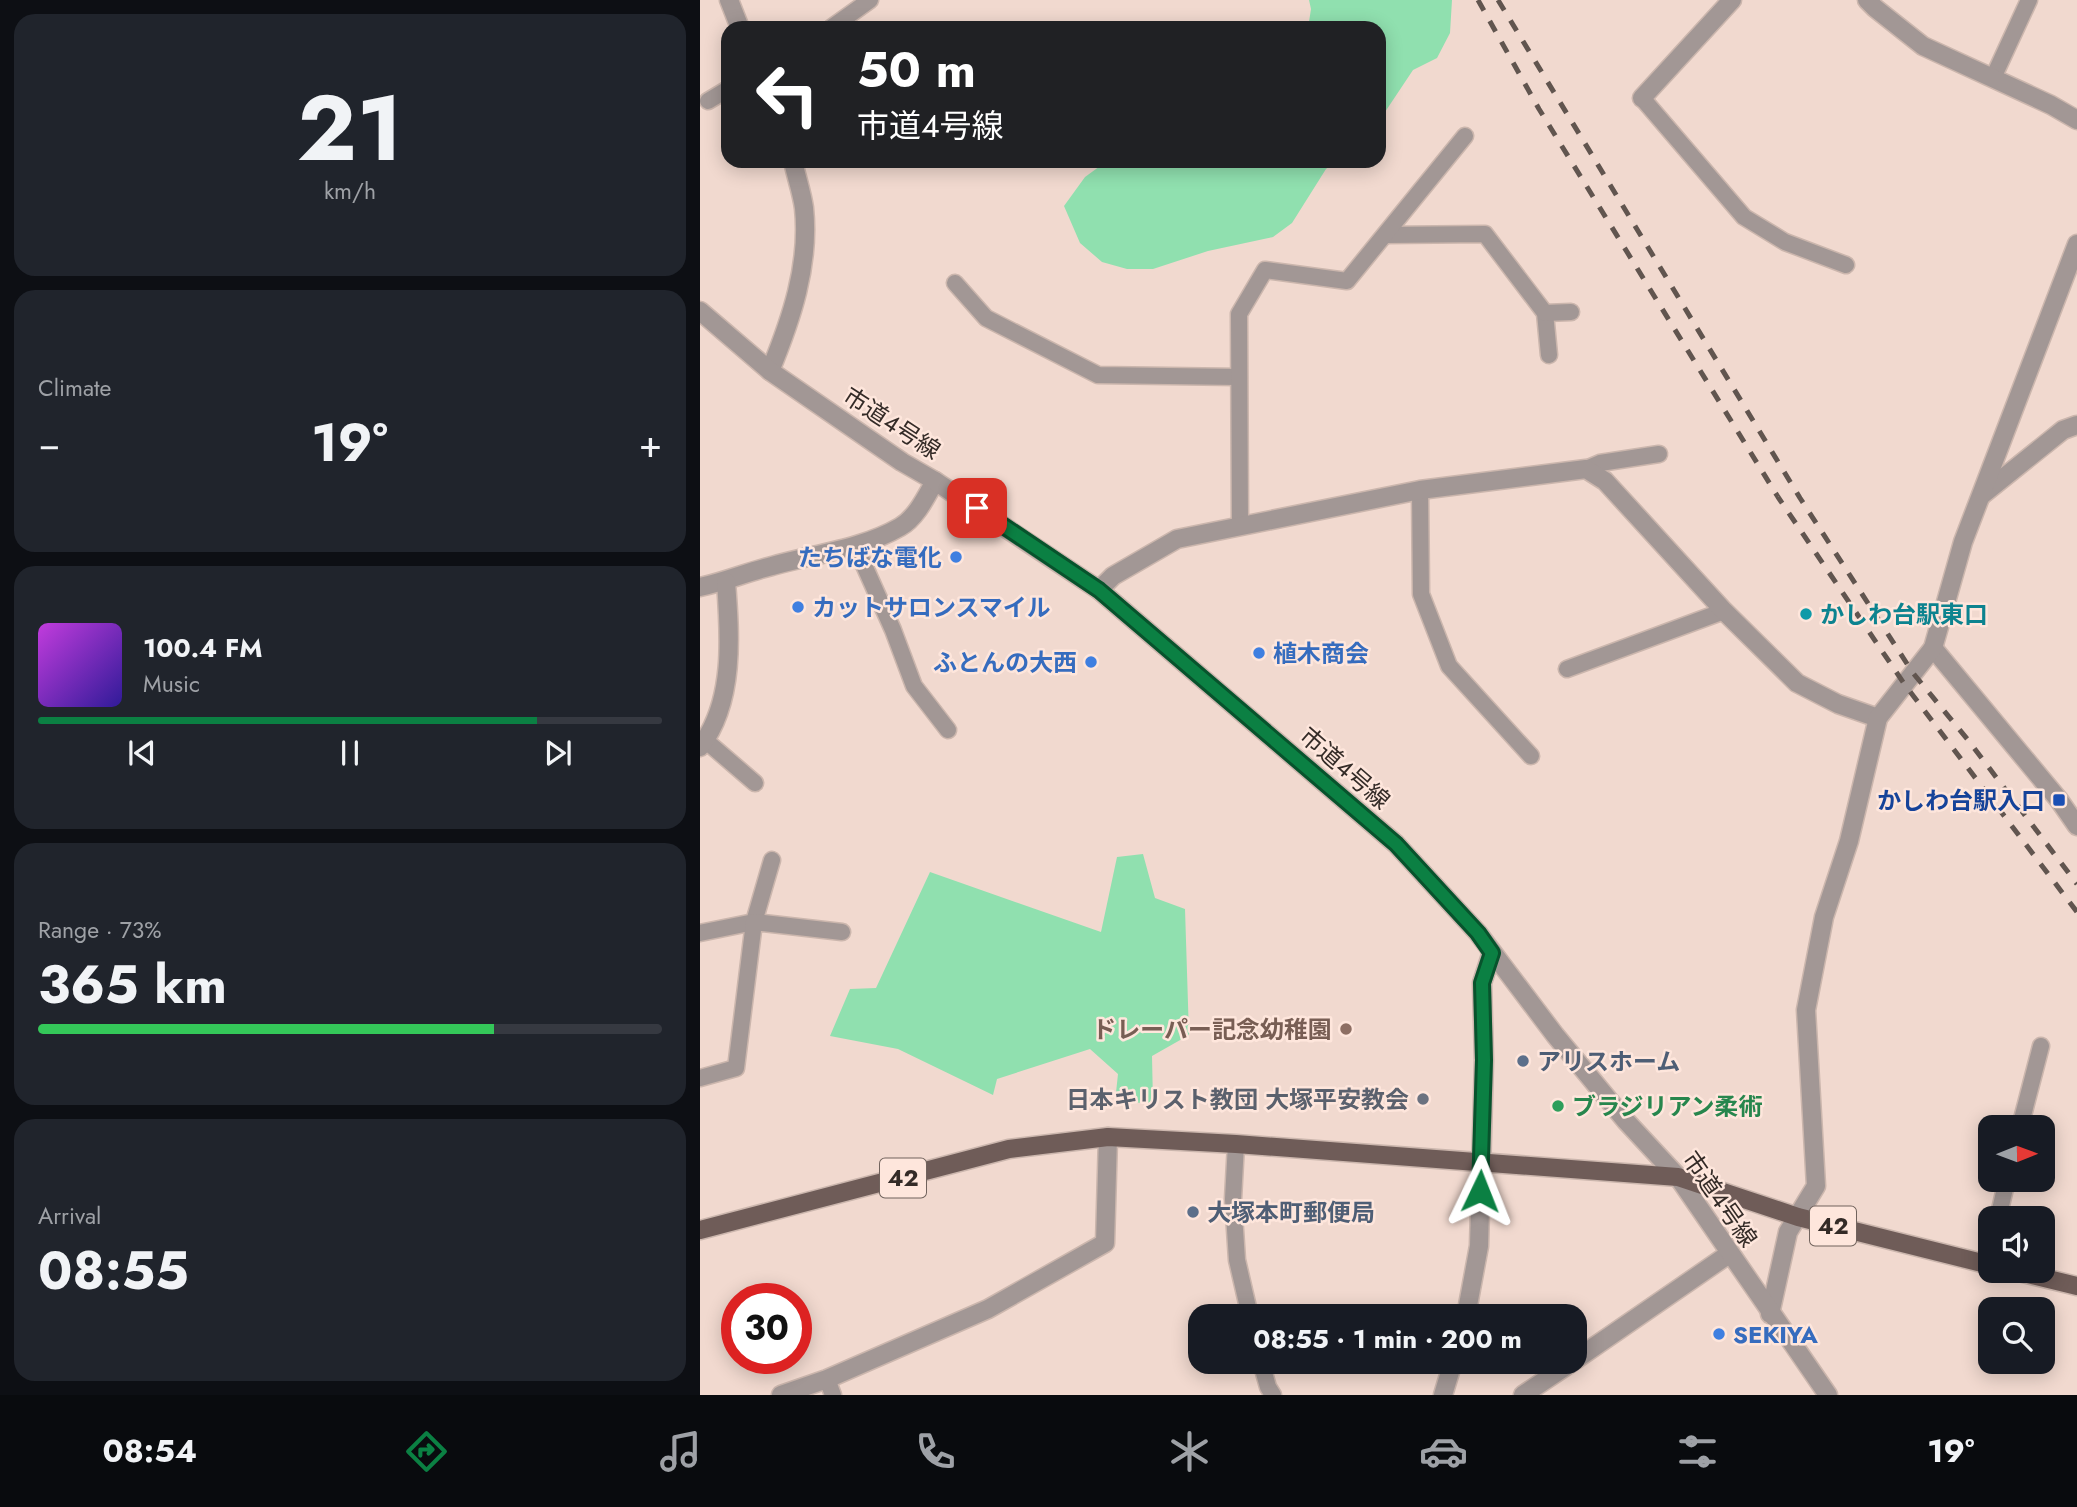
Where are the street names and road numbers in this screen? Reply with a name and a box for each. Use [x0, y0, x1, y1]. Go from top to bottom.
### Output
street label: 市道4号線 [836, 378, 948, 468]
street label: 市道4号線 [1292, 719, 1398, 817]
street label: 市道4号線 [1674, 1144, 1766, 1254]
road number: 42 [880, 1158, 926, 1198]
road number: 42 [1810, 1206, 1856, 1246]

